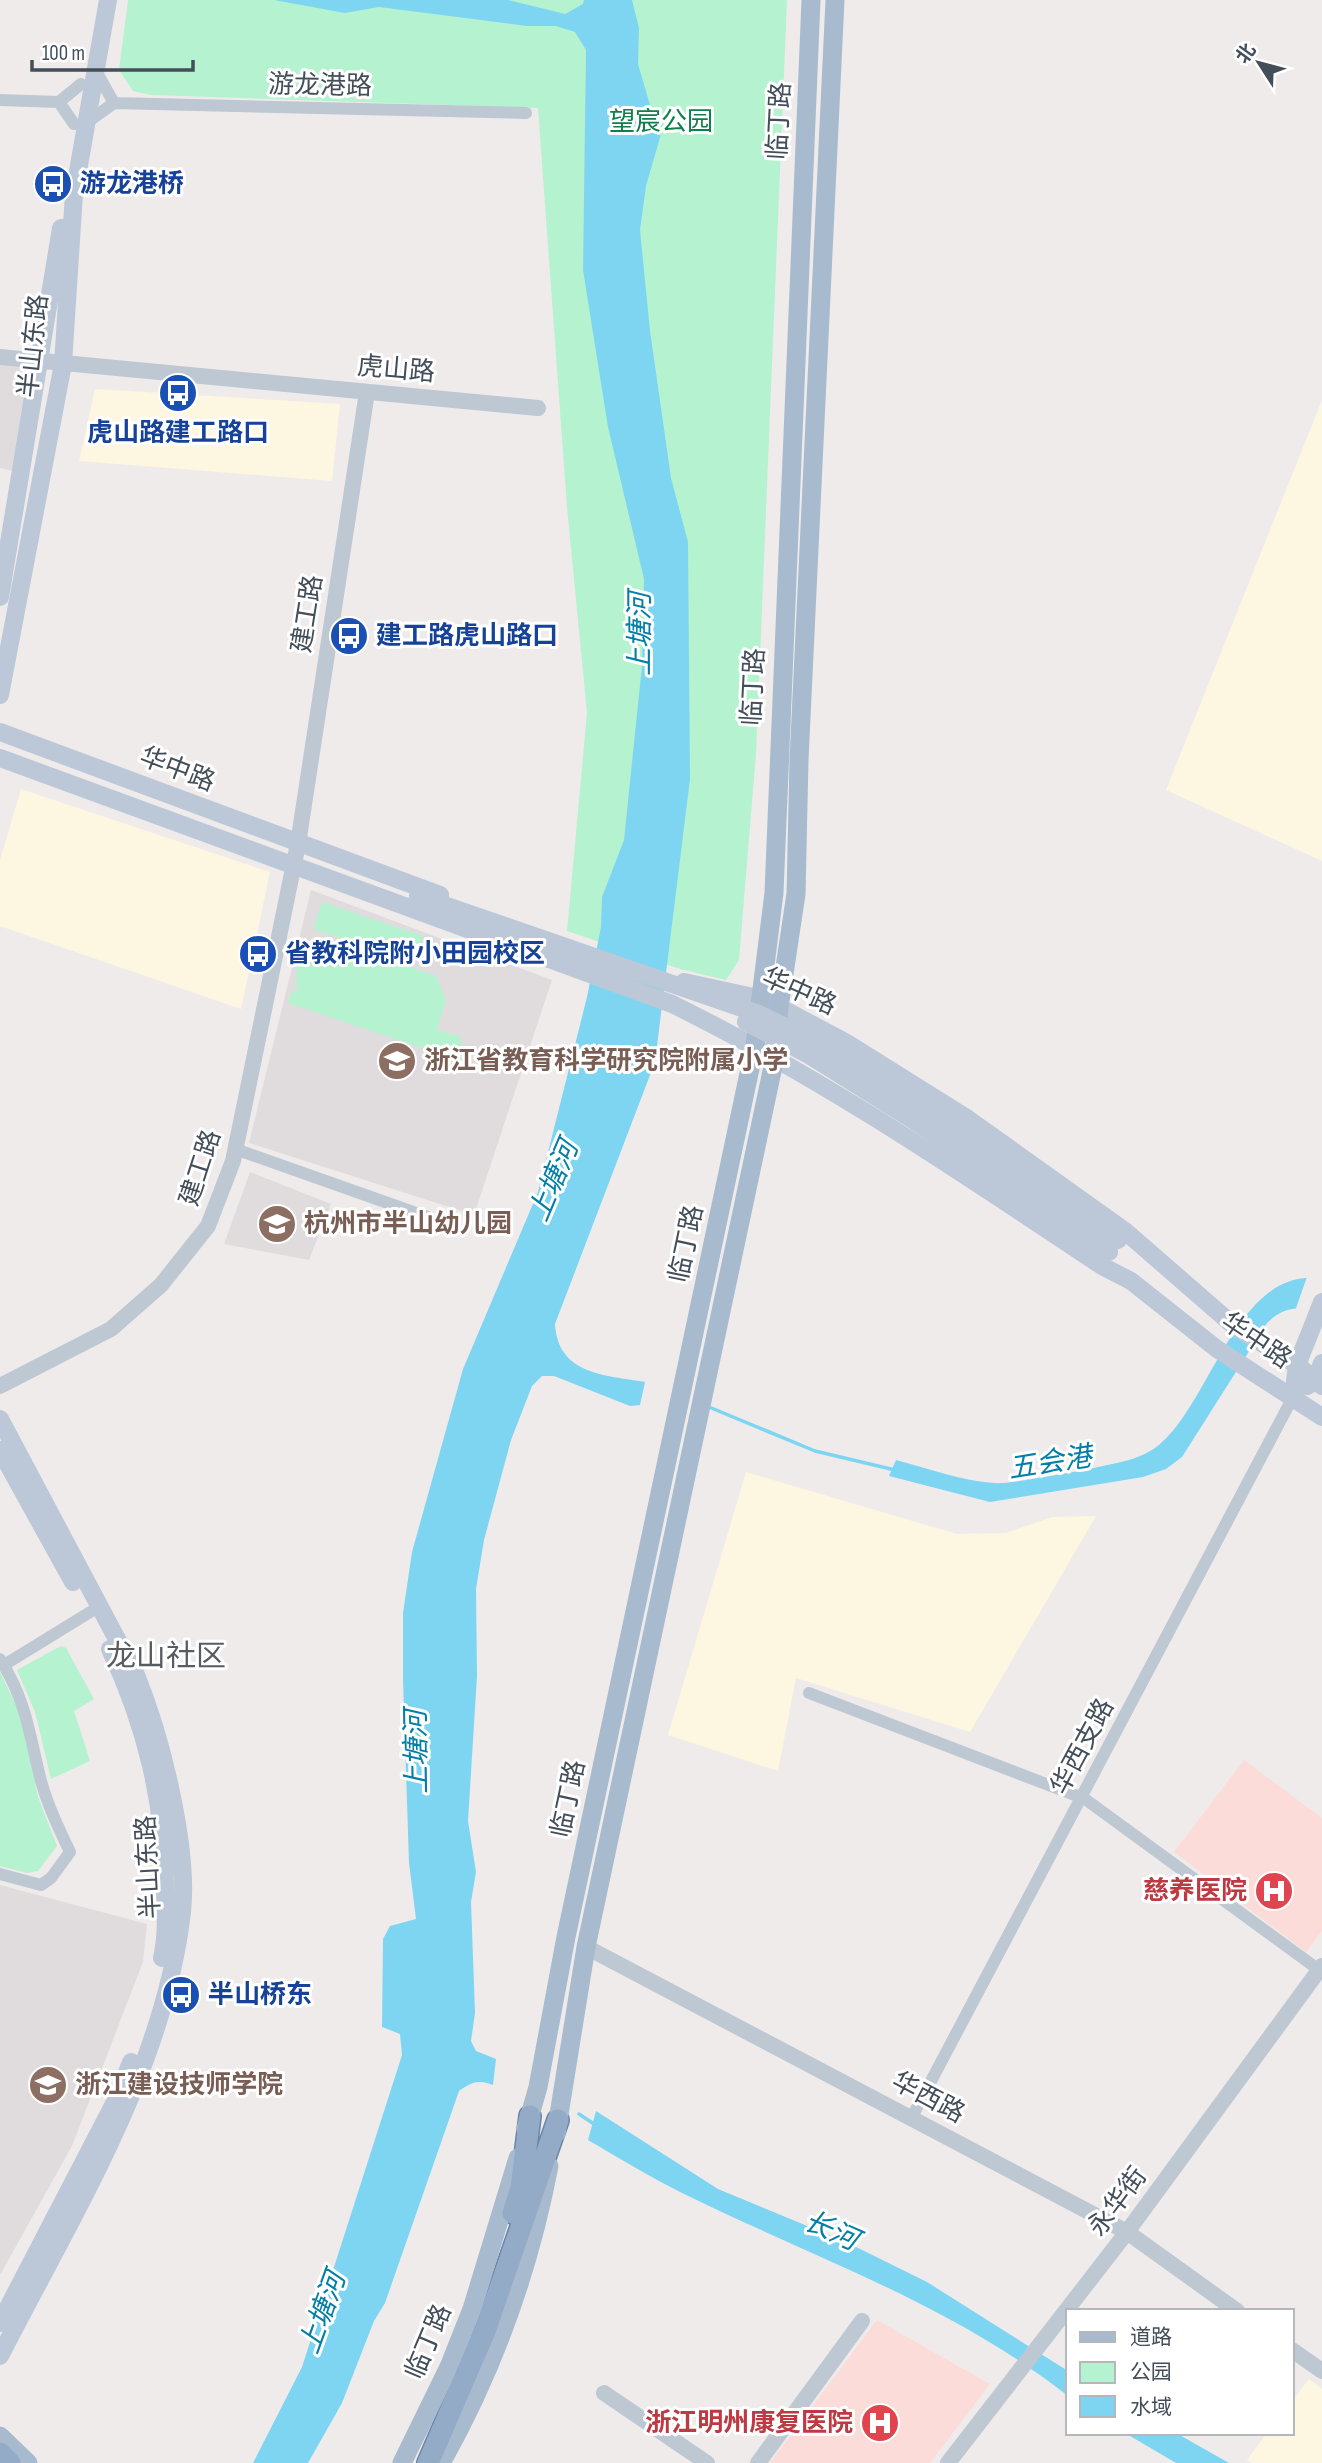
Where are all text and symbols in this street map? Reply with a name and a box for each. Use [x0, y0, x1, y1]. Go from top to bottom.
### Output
scale bar [32, 28, 192, 72]
north arrow [1224, 28, 1294, 98]
text: 北 [1232, 39, 1261, 68]
text: 100 m [42, 41, 85, 66]
street label: 游龙港路 [268, 70, 372, 102]
street label: 临丁路 [762, 81, 798, 161]
park label: 望宸公园 [609, 107, 713, 138]
bus stop icon: 游龙港桥 [32, 163, 74, 205]
place label: 游龙港桥 [80, 169, 184, 200]
street label: 半山东路 [13, 293, 55, 399]
street label: 虎山路 [356, 351, 436, 389]
bus stop icon: 虎山路建工路口 [157, 372, 199, 414]
place label: 虎山路建工路口 [87, 418, 269, 449]
street label: 建工路 [287, 573, 329, 655]
water label: 上塘河 [624, 587, 657, 676]
bus stop icon: 建工路虎山路口 [328, 615, 370, 657]
place label: 建工路虎山路口 [376, 621, 558, 652]
street label: 临丁路 [736, 647, 772, 727]
street label: 华中路 [135, 742, 219, 798]
bus stop icon: 省教科院附小田园校区 [237, 933, 279, 975]
place label: 省教科院附小田园校区 [285, 939, 545, 970]
street label: 华中路 [757, 962, 841, 1022]
school or university icon: 浙江省教育科学研究院附属小学 [376, 1040, 418, 1082]
place label: 浙江省教育科学研究院附属小学 [424, 1046, 788, 1077]
street label: 建工路 [174, 1126, 228, 1210]
water label: 上塘河 [522, 1131, 588, 1226]
school or university icon: 杭州市半山幼儿园 [256, 1203, 298, 1245]
street label: 临丁路 [664, 1203, 710, 1285]
place label: 杭州市半山幼儿园 [304, 1209, 512, 1240]
street label: 华中路 [1215, 1306, 1297, 1376]
water label: 五会港 [1006, 1440, 1098, 1486]
district label: 龙山社区 [106, 1639, 226, 1675]
street label: 华西支路 [1045, 1694, 1121, 1800]
water label: 上塘河 [400, 1705, 434, 1794]
street label: 临丁路 [546, 1758, 592, 1840]
street label: 半山东路 [131, 1814, 167, 1920]
hospital icon: 慈养医院 [1253, 1870, 1295, 1912]
place label: 慈养医院 [1143, 1876, 1247, 1907]
bus stop icon: 半山桥东 [160, 1974, 202, 2016]
place label: 半山桥东 [208, 1980, 312, 2011]
school or university icon: 浙江建设技师学院 [27, 2064, 69, 2106]
street label: 华西路 [886, 2066, 970, 2130]
place label: 浙江建设技师学院 [75, 2070, 283, 2101]
street label: 永华街 [1082, 2162, 1154, 2242]
water label: 长河 [799, 2205, 868, 2259]
water label: 上塘河 [293, 2263, 355, 2358]
street label: 临丁路 [399, 2300, 459, 2384]
legend [1066, 2309, 1294, 2435]
text: 道路 [1130, 2325, 1172, 2350]
text: 公园 [1130, 2360, 1172, 2385]
text: 水域 [1130, 2395, 1172, 2420]
hospital icon: 浙江明州康复医院 [859, 2402, 901, 2444]
place label: 浙江明州康复医院 [645, 2408, 853, 2439]

